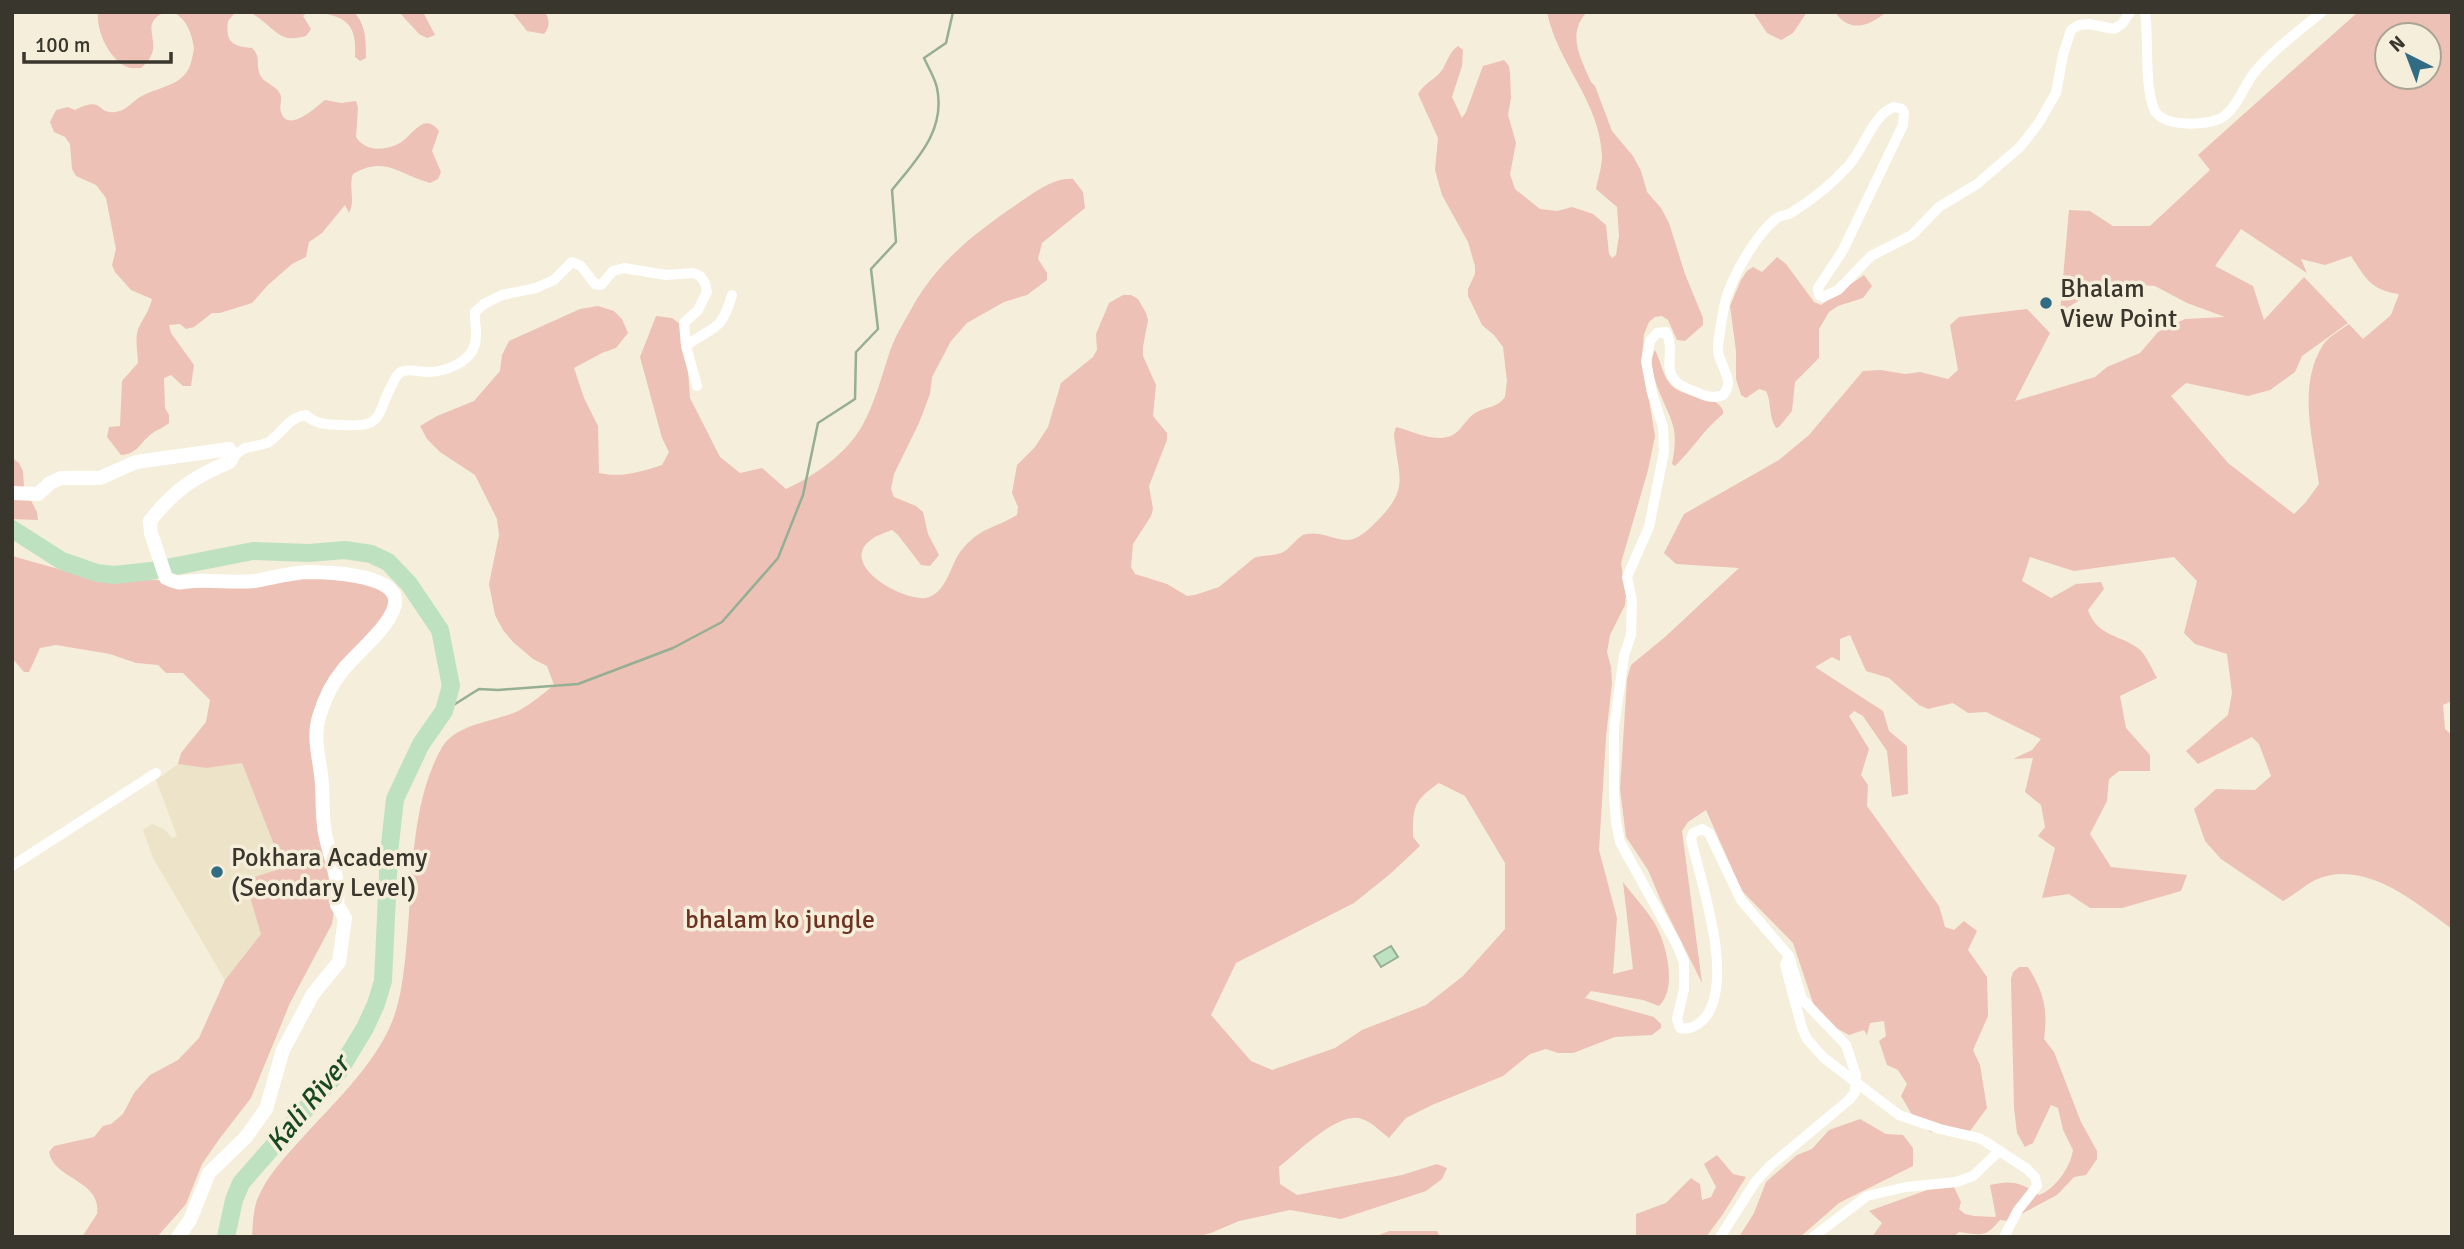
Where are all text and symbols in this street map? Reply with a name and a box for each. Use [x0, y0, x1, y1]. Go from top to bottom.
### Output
scale bar [24, 21, 172, 65]
north arrow [2373, 21, 2443, 91]
text: N [2384, 31, 2410, 57]
text: 100 m [35, 32, 90, 58]
place label: Bhalam View Point [2060, 273, 2177, 335]
marker: Bhalam View Point [2038, 295, 2054, 311]
place label: Pokhara Academy (Seondary Level) [231, 842, 427, 904]
marker: Pokhara Academy (Seondary Level) [209, 864, 225, 880]
park label: bhalam ko jungle [685, 904, 875, 936]
water label: Kali River [259, 1046, 359, 1158]

